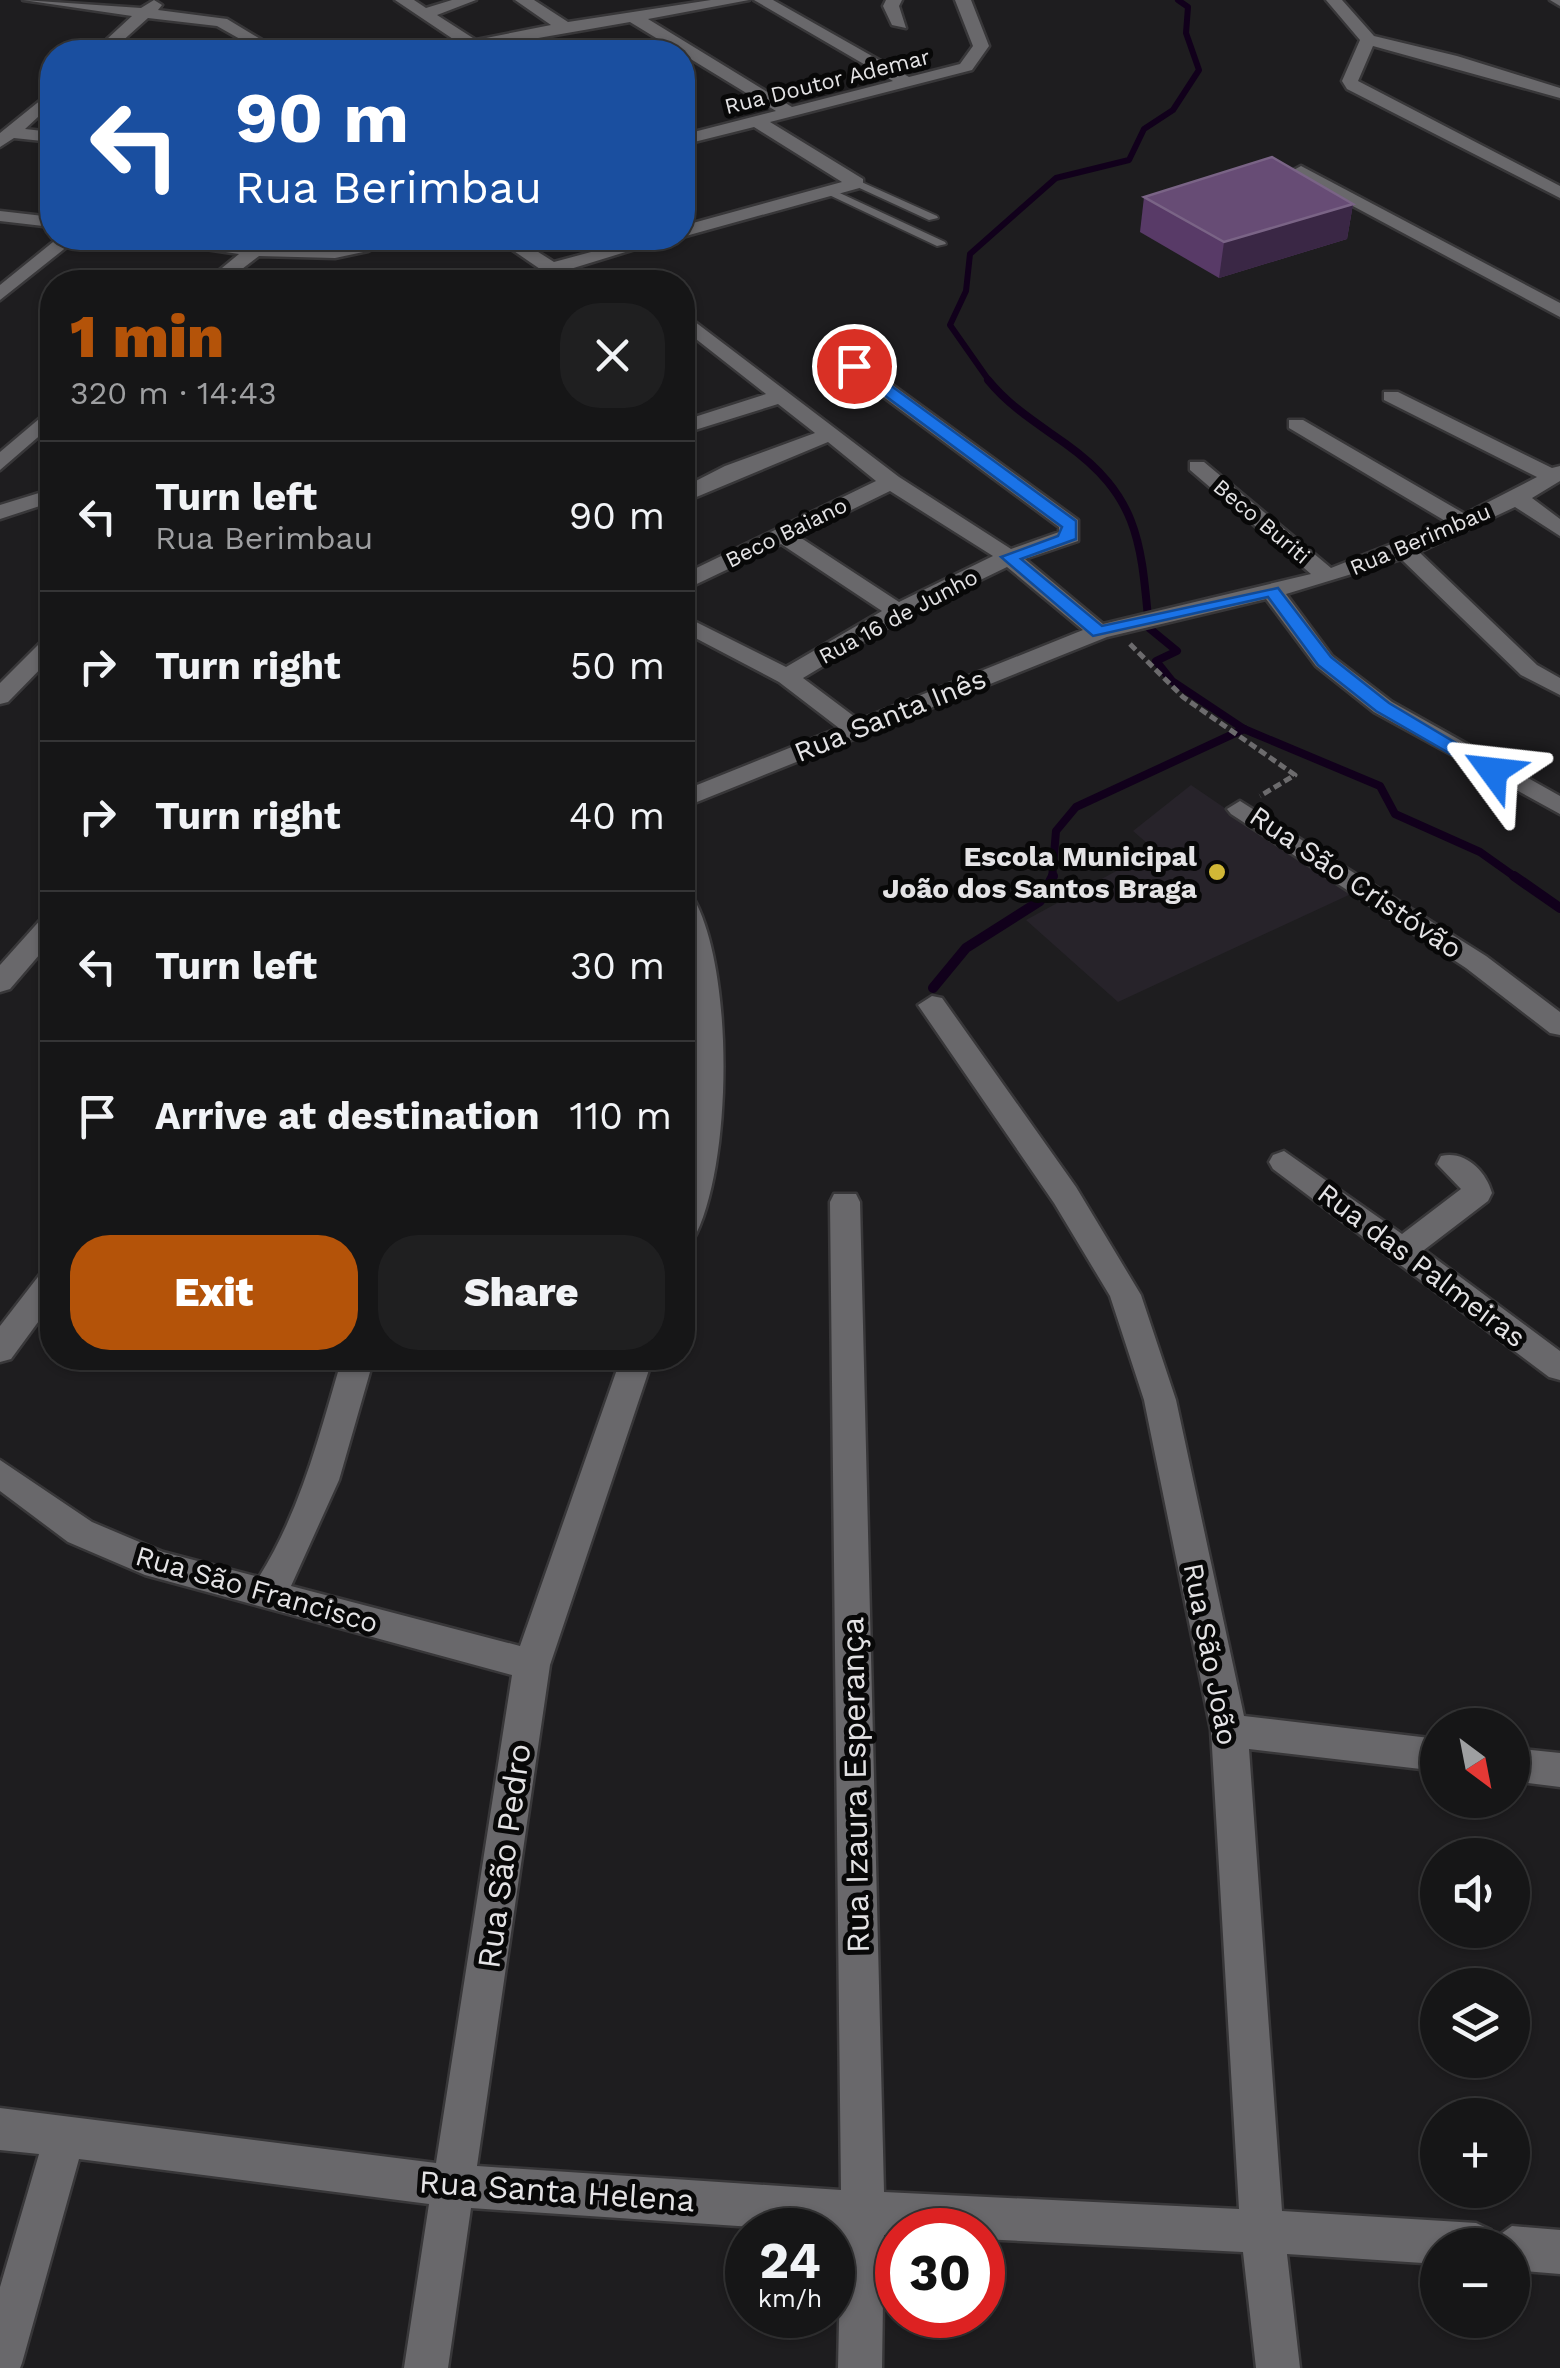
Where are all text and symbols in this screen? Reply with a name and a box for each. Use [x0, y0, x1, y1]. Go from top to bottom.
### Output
street label: Rua Doutor Ademar [722, 44, 932, 119]
text: 90 m [235, 77, 409, 159]
icon: left [70, 80, 200, 210]
text: Rua Berimbau [235, 161, 542, 214]
text: 1 min [70, 301, 224, 372]
button: close [560, 303, 665, 408]
pin [812, 324, 897, 409]
icon: arrive [827, 339, 882, 394]
text: 320 m · 14:43 [70, 374, 277, 412]
street label: Beco Buriti [1208, 474, 1315, 569]
text: Turn left [155, 475, 317, 519]
icon: left [70, 489, 125, 544]
street label: Beco Baiano [721, 492, 851, 573]
text: 90 m [569, 494, 665, 538]
street label: Rua Berimbau [1346, 499, 1494, 580]
text: Rua Berimbau [155, 519, 373, 557]
street label: Rua 16 de Junho [815, 564, 982, 669]
icon: right [70, 639, 125, 694]
text: Turn right [155, 644, 341, 688]
text: 50 m [570, 644, 665, 688]
street label: Rua Santa Inês [789, 662, 991, 769]
position arrow [1441, 719, 1545, 823]
icon: right [70, 789, 125, 844]
text: Turn right [155, 794, 341, 838]
text: 40 m [569, 794, 665, 838]
street label: Rua São Cristóvão [1244, 799, 1468, 966]
place label: Escola Municipal João dos Santos Braga [882, 840, 1198, 905]
marker: Escola Municipal João dos Santos Braga [1206, 861, 1228, 883]
icon: left [70, 939, 125, 994]
text: Turn left [155, 944, 317, 988]
text: 30 m [570, 944, 665, 988]
icon: arrive [70, 1089, 125, 1144]
text: Arrive at destination [155, 1094, 540, 1138]
text: 110 m [570, 1094, 672, 1138]
street label: Rua das Palmeiras [1311, 1177, 1532, 1354]
button: Exit [70, 1235, 358, 1350]
button: Share [378, 1235, 665, 1350]
street label: Rua São Francisco [132, 1539, 382, 1640]
street label: Rua São João [1177, 1560, 1244, 1748]
street label: Rua Izaura Esperança [833, 1616, 877, 1954]
north arrow [1420, 1708, 1530, 1818]
map controls [1420, 1708, 1530, 2338]
street label: Rua São Pedro [469, 1741, 539, 1971]
button: sound [1420, 1838, 1530, 1948]
button: layers [1420, 1968, 1530, 2078]
button: + [1420, 2098, 1530, 2208]
street label: Rua Santa Helena [418, 2162, 696, 2220]
speed limit sign: 30 [875, 2208, 1005, 2338]
button: − [1420, 2228, 1530, 2338]
text: 24 [759, 2231, 821, 2290]
text: km/h [758, 2284, 822, 2313]

